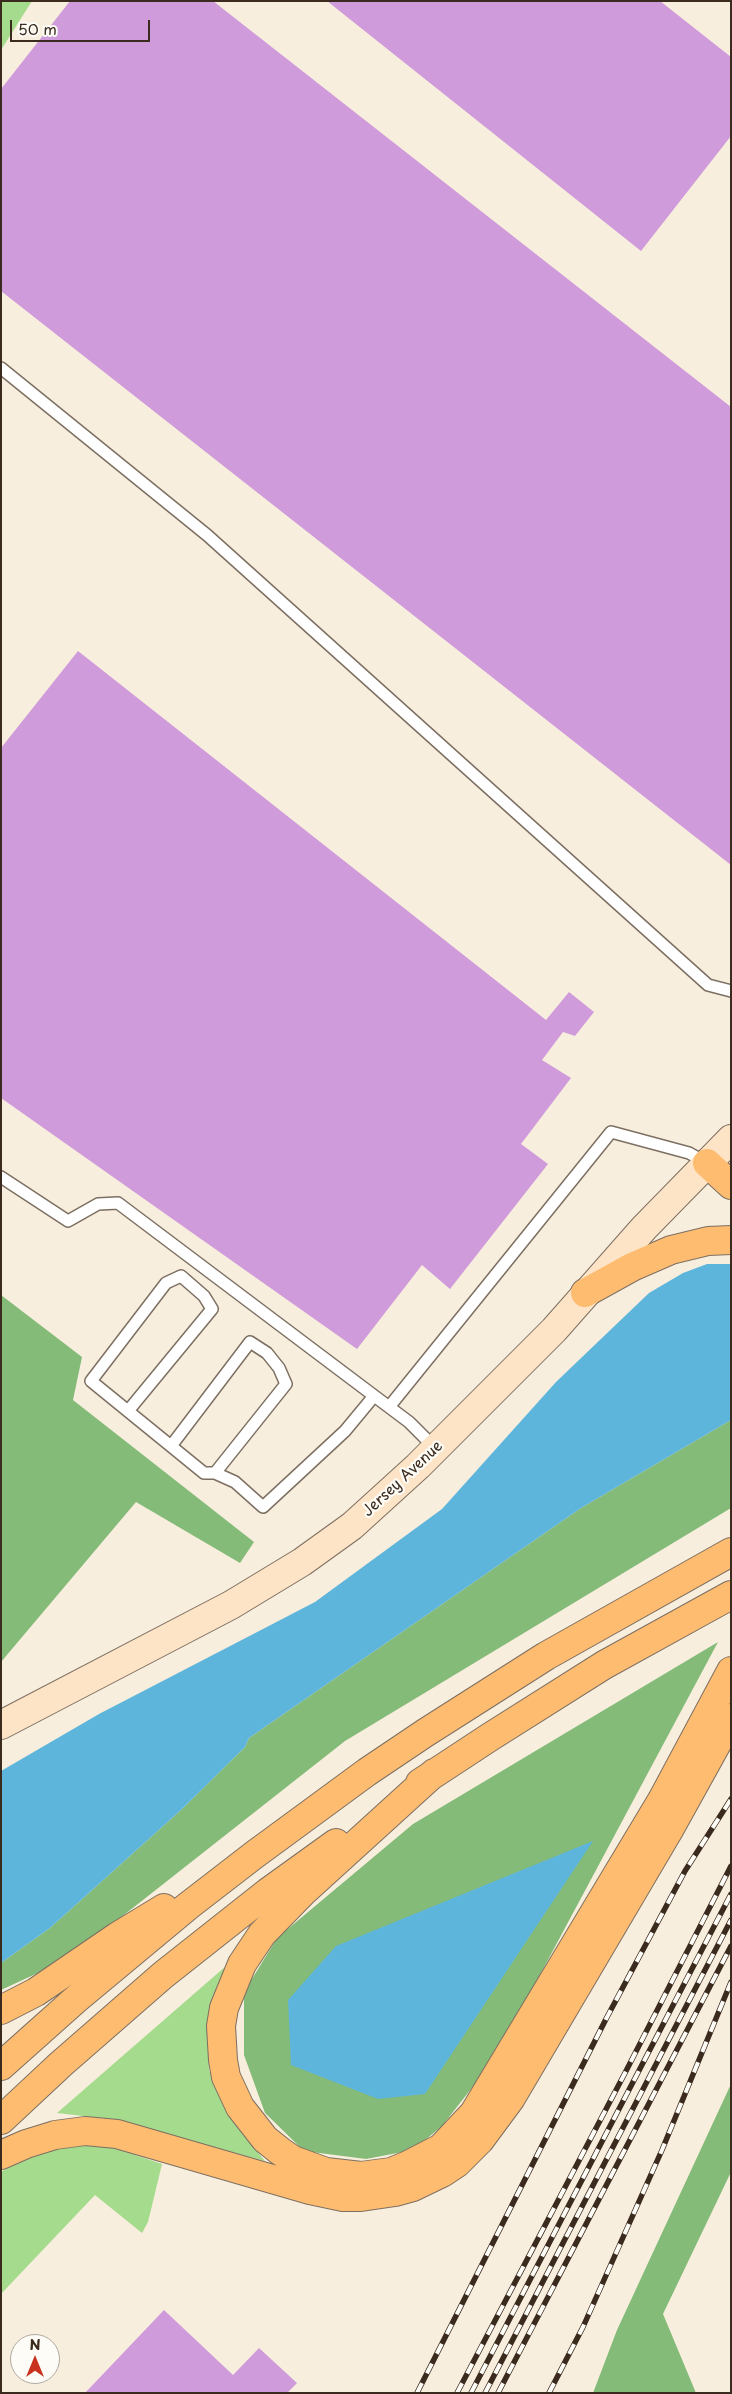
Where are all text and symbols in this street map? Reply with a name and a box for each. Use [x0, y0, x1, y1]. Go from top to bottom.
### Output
scale bar [12, 10, 152, 42]
text: 50 m [18, 17, 57, 40]
street label: Jersey Avenue [359, 1437, 447, 1521]
north arrow [10, 2334, 60, 2384]
text: N [29, 2334, 41, 2355]

